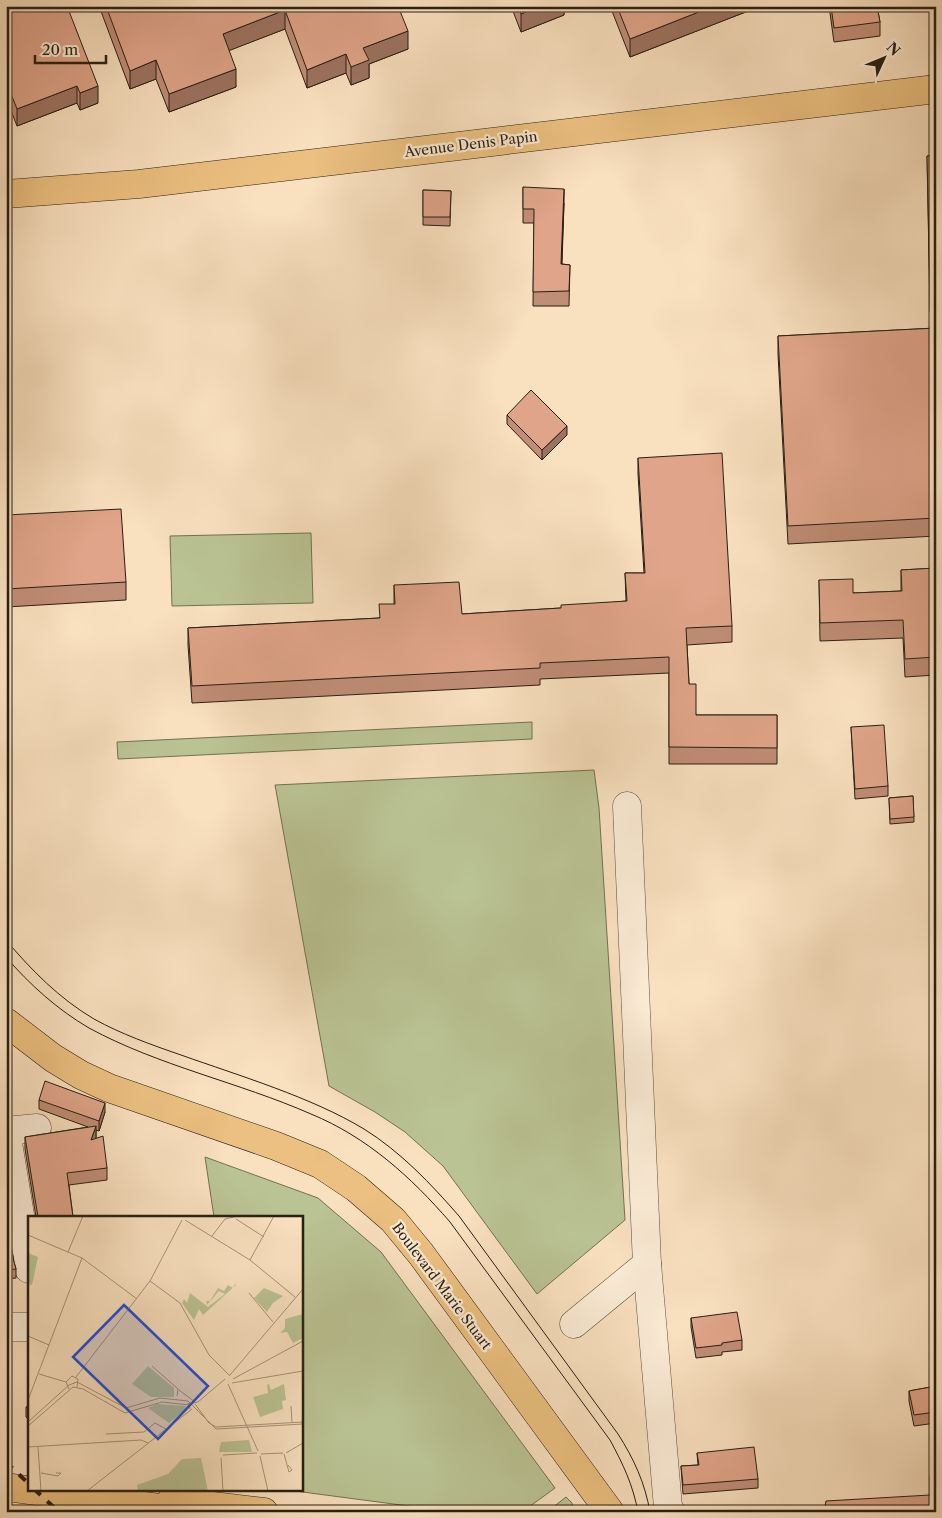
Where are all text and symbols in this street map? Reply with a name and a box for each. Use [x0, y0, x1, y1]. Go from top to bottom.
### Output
scale bar [35, 32, 106, 64]
north arrow [860, 32, 910, 82]
text: N [883, 38, 904, 60]
text: 20 m [42, 40, 78, 59]
street label: Avenue Denis Papin [403, 127, 539, 161]
inset map [28, 1216, 302, 1490]
street label: Boulevard Marie Stuart [388, 1219, 496, 1353]

